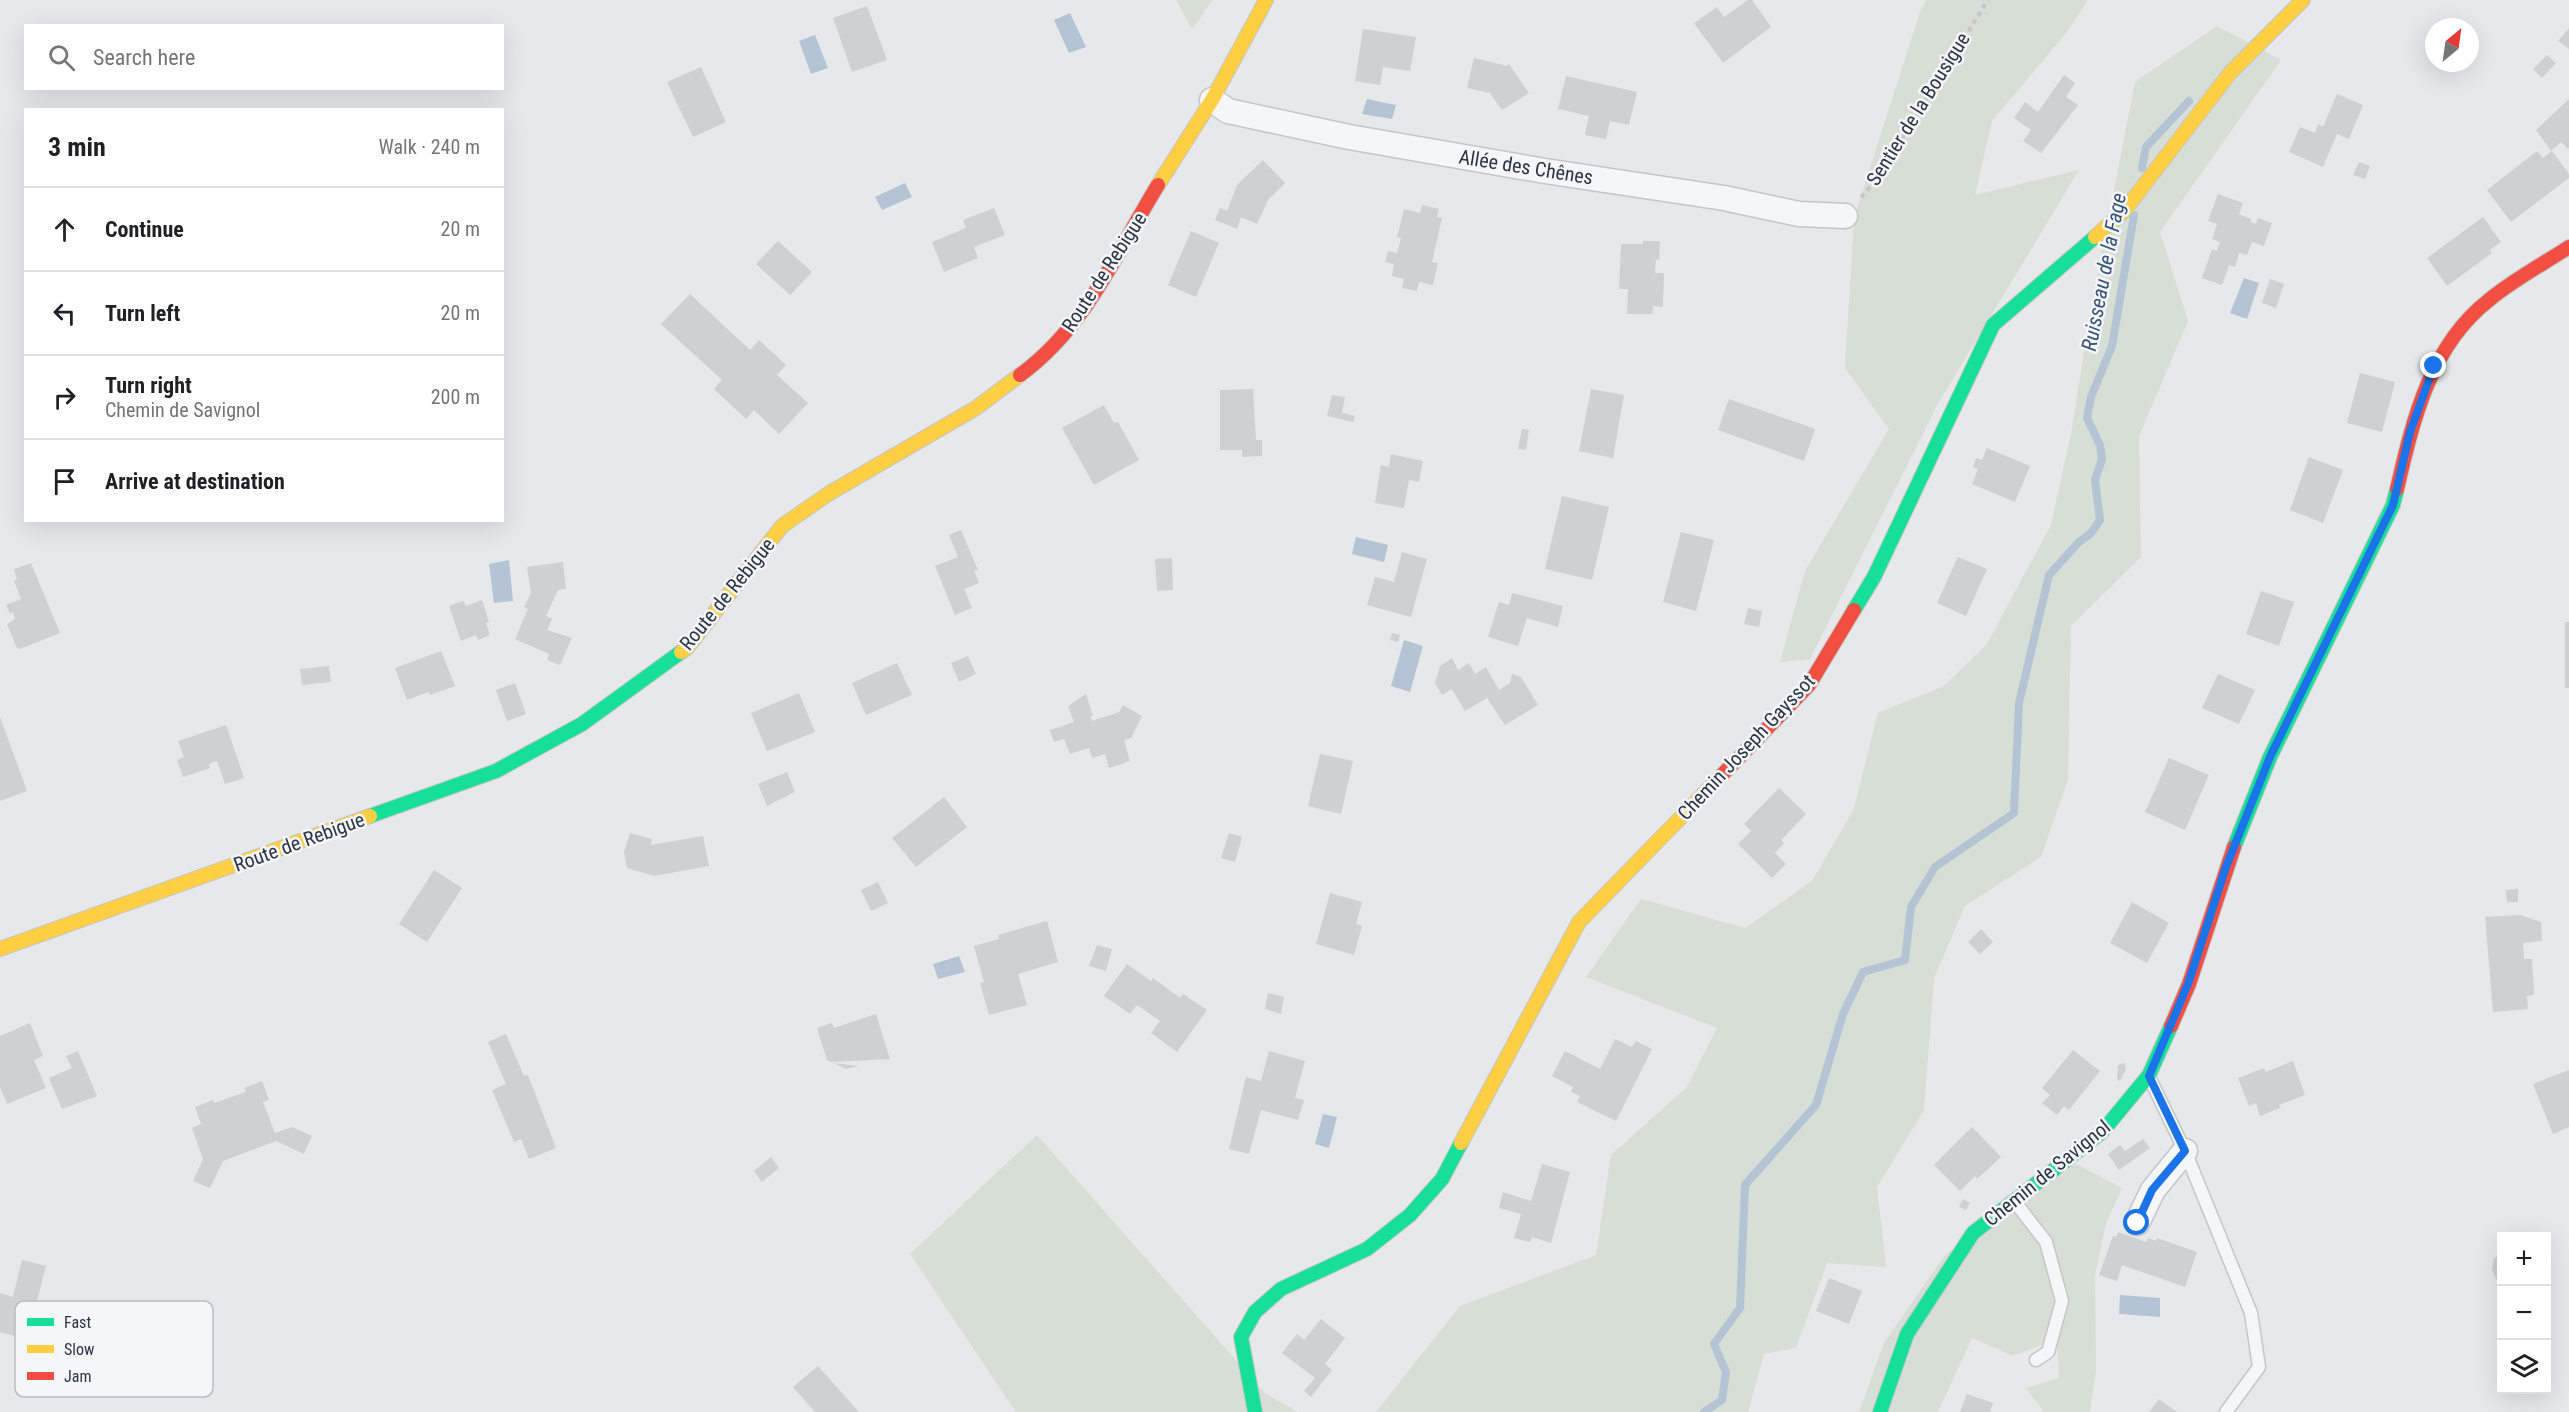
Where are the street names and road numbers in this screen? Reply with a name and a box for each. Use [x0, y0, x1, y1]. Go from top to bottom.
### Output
street label: Sentier de la Bousigue [1861, 28, 1975, 190]
street label: Allée des Chênes [1457, 145, 1595, 189]
street label: Route de Rebigue [1057, 208, 1151, 336]
street label: Route de Rebigue [674, 533, 780, 655]
street label: Chemin Joseph Gayssot [1672, 669, 1820, 825]
street label: Route de Rebigue [230, 807, 368, 877]
street label: Chemin de Savignol [1979, 1115, 2115, 1231]

